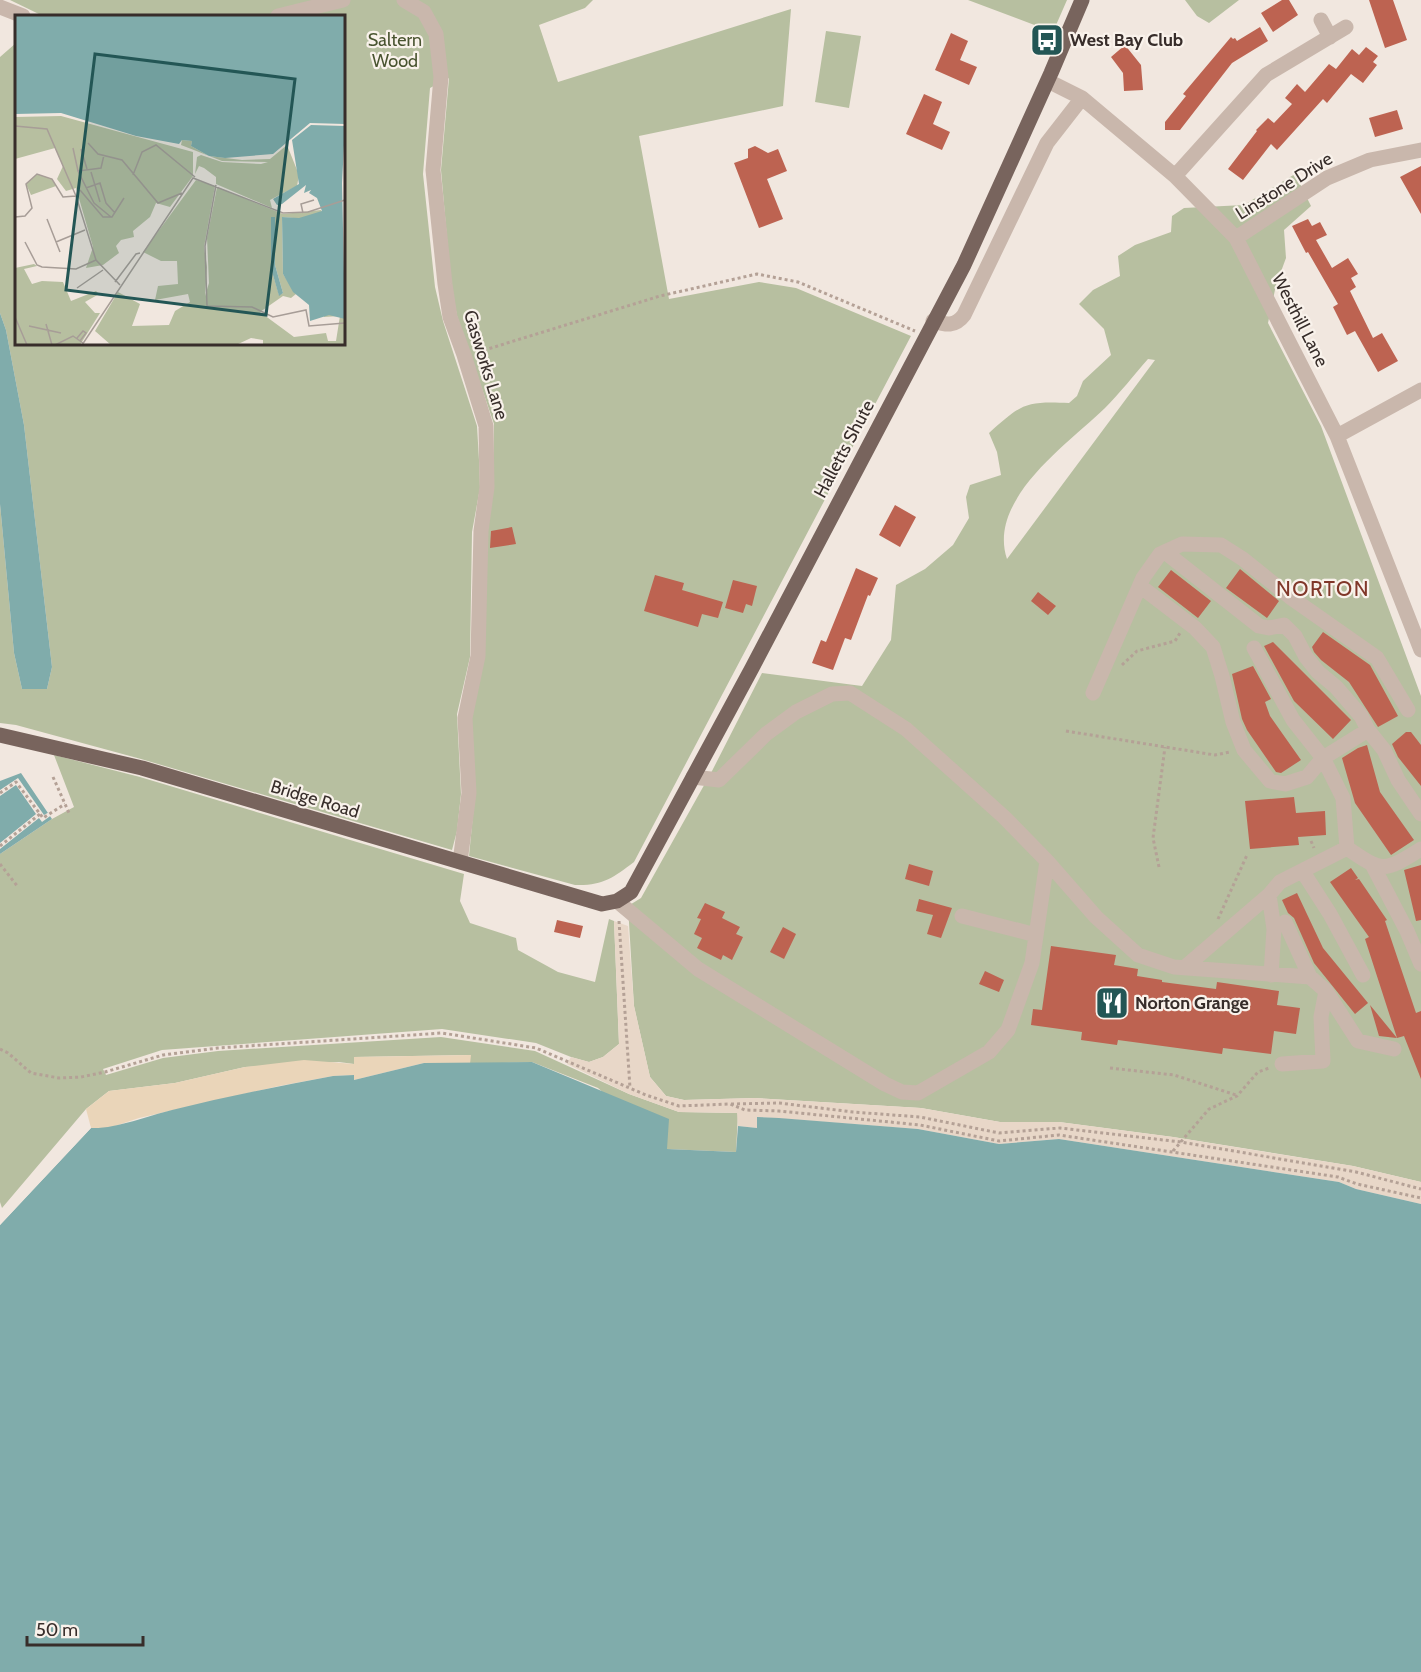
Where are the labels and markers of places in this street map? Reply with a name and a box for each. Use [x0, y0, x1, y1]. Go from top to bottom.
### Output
bus stop icon: West Bay Club [1029, 22, 1065, 58]
place label: West Bay Club [1070, 29, 1183, 51]
restaurant icon: Norton Grange [1094, 985, 1130, 1021]
place label: Norton Grange [1135, 992, 1249, 1014]

